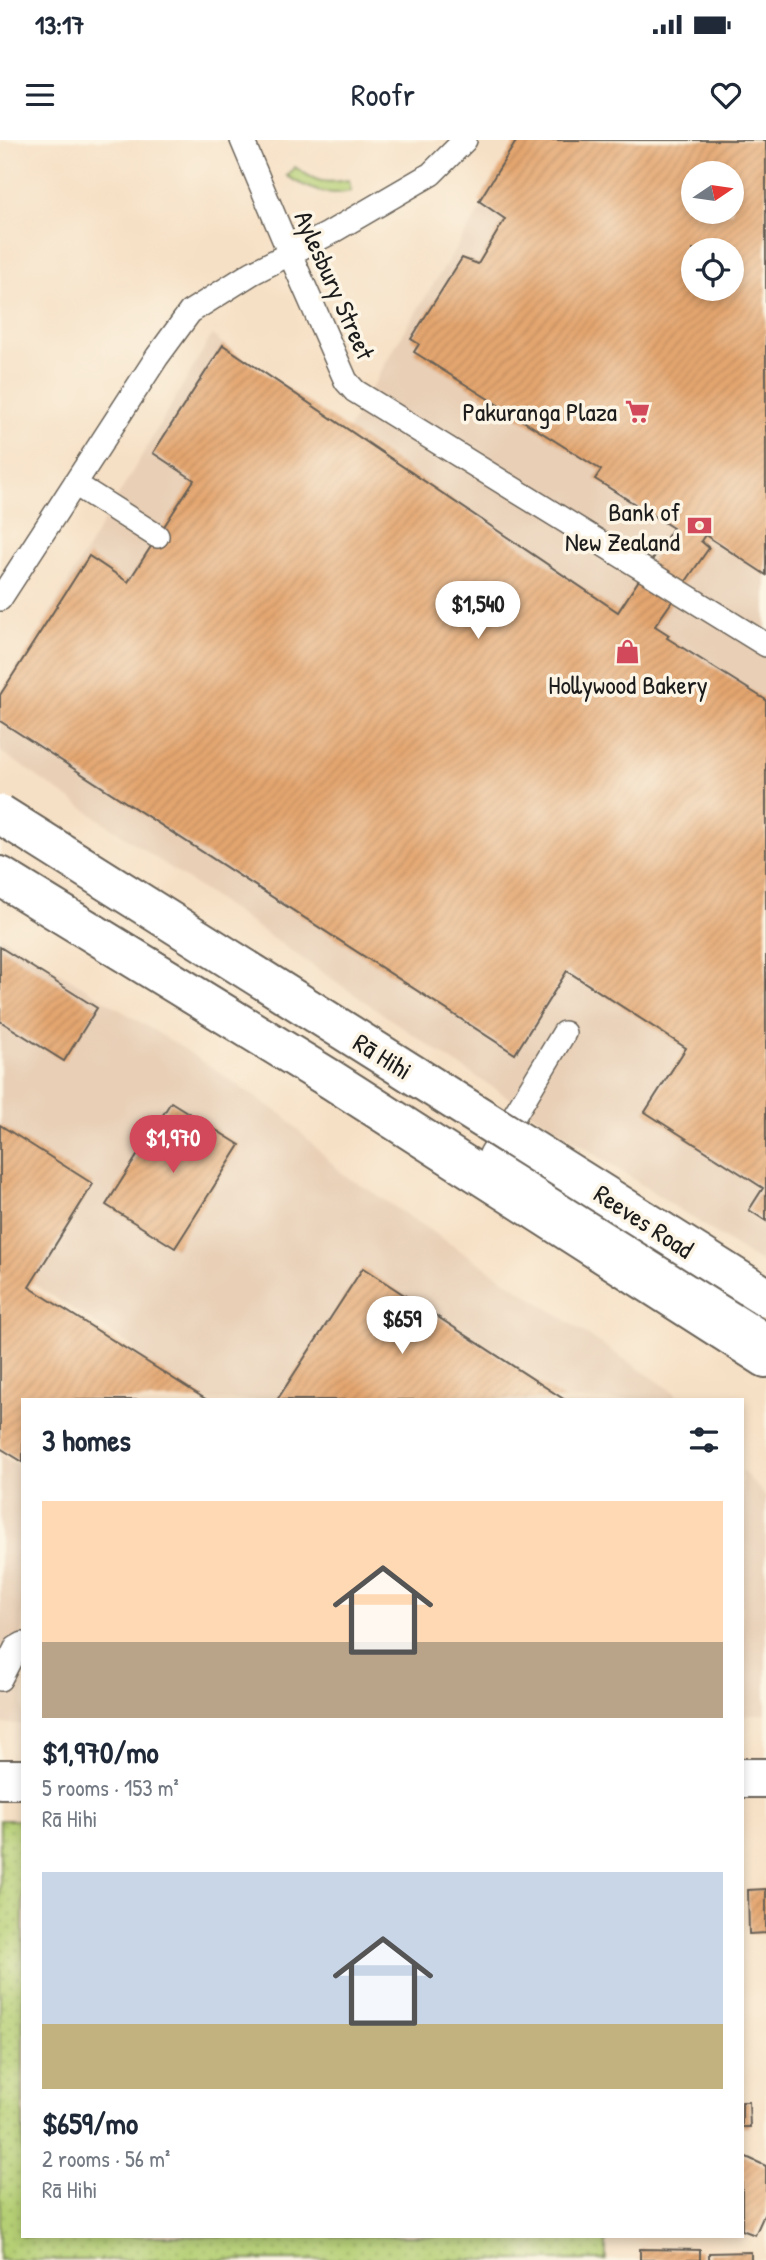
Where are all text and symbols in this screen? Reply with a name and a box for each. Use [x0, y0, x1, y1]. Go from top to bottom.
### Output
text: 13:17 [35, 7, 84, 42]
text: Roofr [351, 73, 415, 116]
icon: menu [21, 76, 59, 114]
icon: heart [707, 76, 745, 114]
north arrow [681, 161, 744, 224]
map controls [681, 161, 744, 301]
street label: Aylesbury Street [287, 205, 384, 366]
button: locate [681, 238, 744, 301]
place label: Pakuranga Plaza [462, 394, 617, 429]
supermarket icon: Pakuranga Plaza [623, 397, 651, 425]
place label: Bank of New Zealand [565, 494, 681, 559]
bank icon: Bank of New Zealand [686, 512, 714, 540]
pin: $1,540 [421, 582, 535, 641]
text: $1,540 [451, 588, 505, 619]
shop icon: Hollywood Bakery [614, 638, 642, 666]
place label: Hollywood Bakery [548, 667, 708, 702]
street label: Rā Hihi [347, 1025, 419, 1087]
pin: $1,970 [116, 1116, 230, 1175]
text: $1,970 [146, 1122, 200, 1153]
street label: Reeves Road [588, 1176, 700, 1266]
pin: $659 [361, 1296, 443, 1356]
text: $659 [382, 1303, 422, 1334]
text: 3 homes [42, 1420, 131, 1460]
icon: filters [685, 1421, 723, 1459]
icon: home [320, 1547, 446, 1673]
text: $1,970/mo [42, 1732, 159, 1772]
text: 5 rooms · 153 m² [42, 1772, 179, 1803]
text: Rā Hihi [42, 1803, 97, 1834]
icon: home [320, 1918, 446, 2044]
text: $659/mo [42, 2103, 138, 2143]
text: 2 rooms · 56 m² [42, 2143, 170, 2174]
text: Rā Hihi [42, 2174, 97, 2205]

